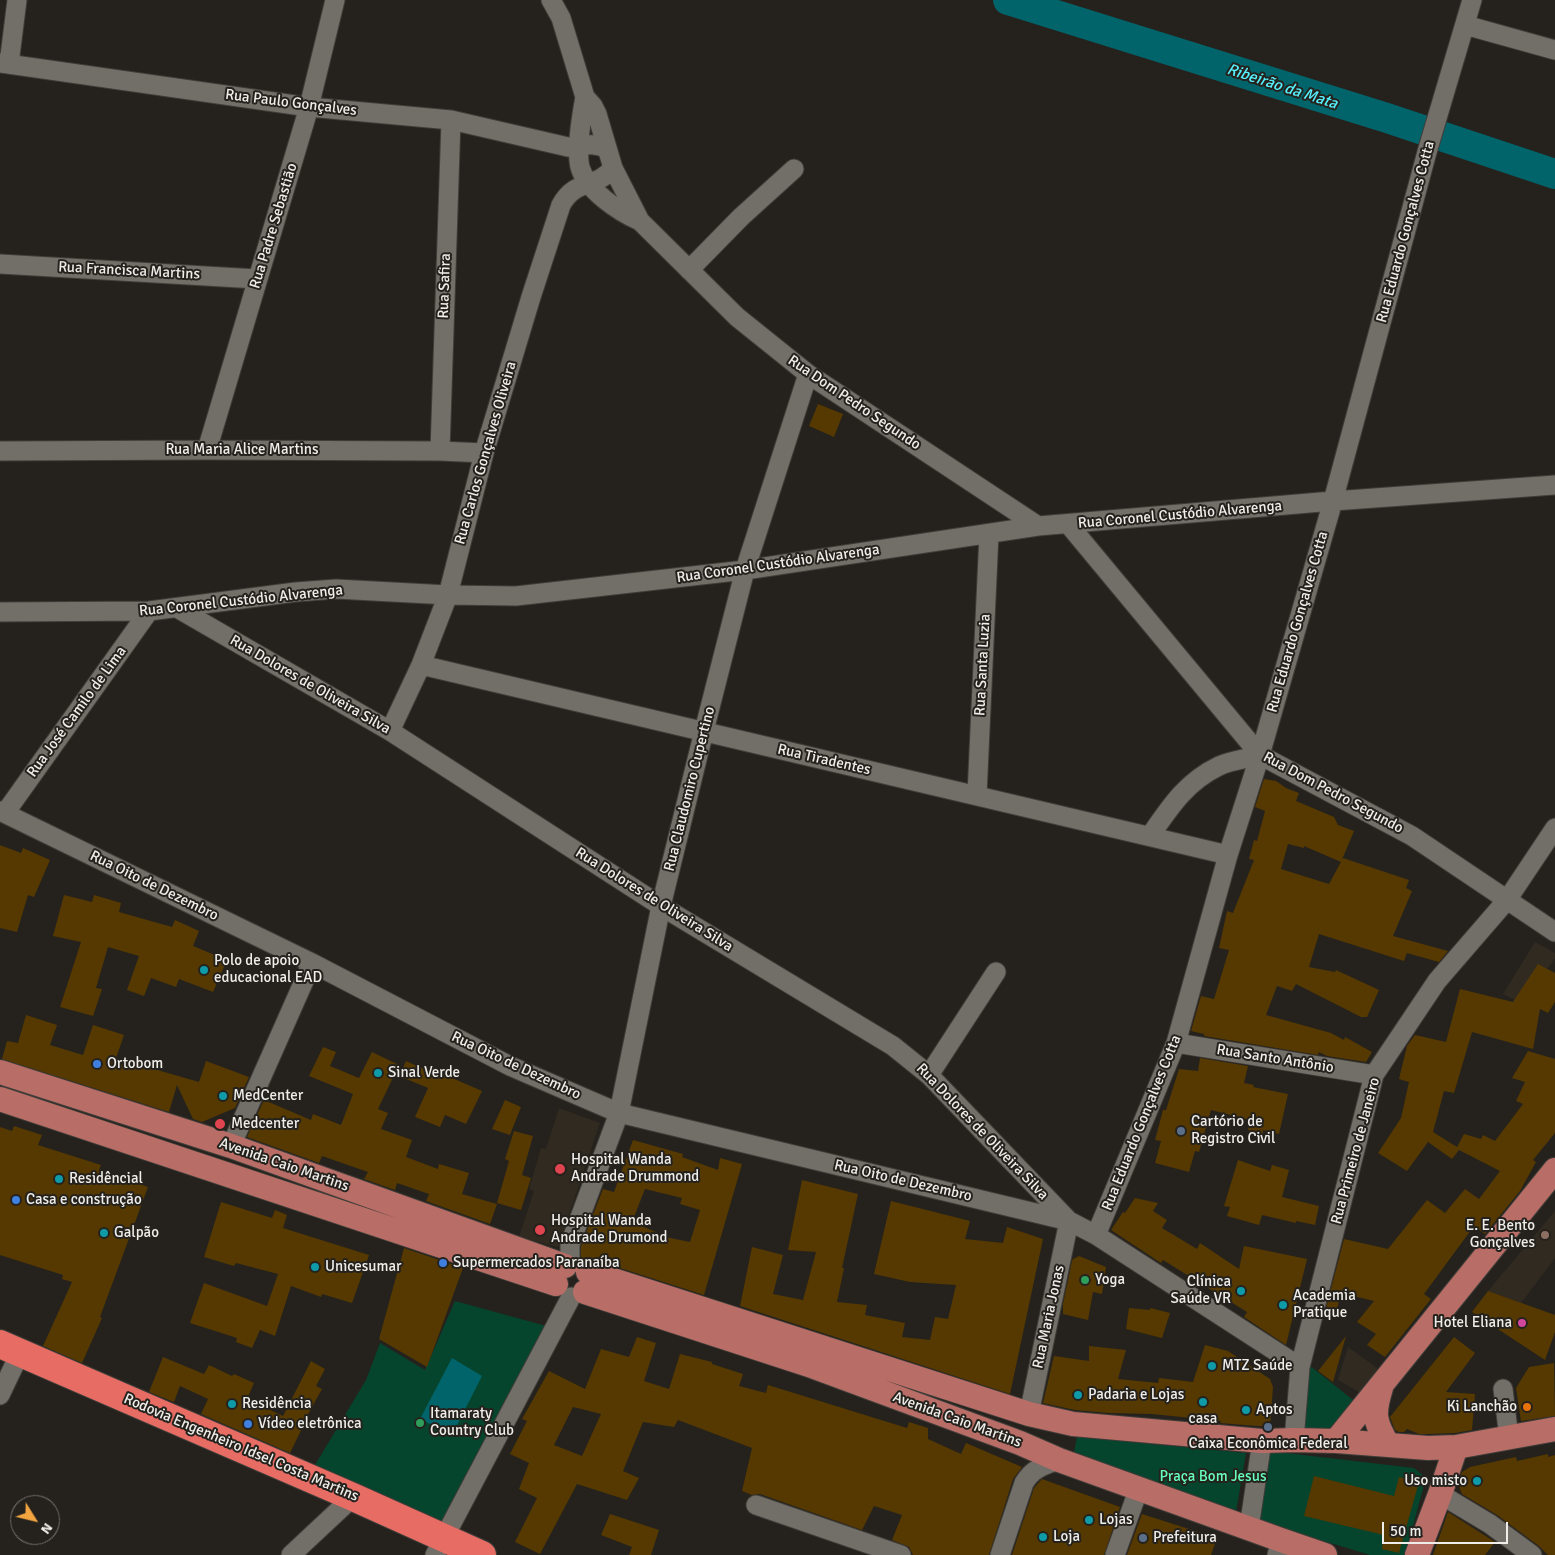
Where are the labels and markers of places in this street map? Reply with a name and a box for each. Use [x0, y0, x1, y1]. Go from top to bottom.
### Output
place label: Polo de apoio educacional EAD [214, 952, 322, 987]
marker: Polo de apoio educacional EAD [198, 964, 210, 976]
place label: Ortobom [107, 1055, 163, 1073]
marker: Ortobom [91, 1058, 103, 1070]
place label: Sinal Verde [388, 1064, 460, 1082]
marker: Sinal Verde [372, 1067, 384, 1079]
place label: MedCenter [233, 1087, 303, 1105]
marker: MedCenter [217, 1090, 229, 1102]
place label: Cartório de Registro Civil [1191, 1113, 1275, 1148]
place label: Medcenter [231, 1115, 299, 1133]
marker: Medcenter [213, 1117, 227, 1131]
marker: Cartório de Registro Civil [1175, 1125, 1187, 1137]
place label: Hospital Wanda Andrade Drummond [571, 1151, 699, 1186]
marker: Hospital Wanda Andrade Drummond [553, 1162, 567, 1176]
place label: Residêncial [69, 1170, 143, 1188]
marker: Residêncial [53, 1173, 65, 1185]
place label: Casa e construção [26, 1191, 142, 1209]
marker: Casa e construção [10, 1194, 22, 1206]
place label: Hospital Wanda Andrade Drumond [551, 1212, 667, 1247]
place label: E. E. Bento Gonçalves [1466, 1217, 1535, 1252]
marker: Hospital Wanda Andrade Drumond [533, 1223, 547, 1237]
place label: Galpão [114, 1224, 159, 1242]
marker: Galpão [98, 1227, 110, 1239]
marker: E. E. Bento Gonçalves [1539, 1229, 1551, 1241]
place label: Supermercados Paranaíba [453, 1254, 620, 1272]
marker: Supermercados Paranaíba [437, 1257, 449, 1269]
place label: Unicesumar [325, 1258, 402, 1276]
marker: Unicesumar [309, 1261, 321, 1273]
place label: Yoga [1095, 1271, 1125, 1289]
place label: Clínica Saúde VR [1170, 1273, 1231, 1308]
marker: Yoga [1079, 1274, 1091, 1286]
marker: Clínica Saúde VR [1235, 1285, 1247, 1297]
place label: Academia Pratique [1293, 1287, 1356, 1322]
marker: Academia Pratique [1277, 1299, 1289, 1311]
place label: Hotel Eliana [1434, 1314, 1512, 1332]
marker: Hotel Eliana [1516, 1317, 1528, 1329]
place label: MTZ Saúde [1222, 1357, 1293, 1375]
marker: MTZ Saúde [1206, 1360, 1218, 1372]
place label: Padaria e Lojas [1088, 1386, 1184, 1404]
marker: Padaria e Lojas [1072, 1389, 1084, 1401]
place label: Residência [242, 1395, 312, 1413]
marker: casa [1197, 1396, 1209, 1408]
marker: Residência [226, 1398, 238, 1410]
place label: Ki Lanchão [1447, 1398, 1517, 1416]
place label: Aptos [1256, 1401, 1293, 1419]
marker: Ki Lanchão [1521, 1401, 1533, 1413]
marker: Aptos [1240, 1404, 1252, 1416]
place label: Itamaraty Country Club [430, 1405, 514, 1440]
place label: casa [1189, 1410, 1217, 1428]
place label: Vídeo eletrônica [258, 1415, 362, 1433]
marker: Itamaraty Country Club [414, 1417, 426, 1429]
marker: Vídeo eletrônica [242, 1418, 254, 1430]
marker: Caixa Econômica Federal [1262, 1421, 1274, 1433]
place label: Caixa Econômica Federal [1188, 1435, 1348, 1453]
place label: Uso misto [1404, 1472, 1467, 1490]
marker: Uso misto [1471, 1475, 1483, 1487]
place label: Lojas [1099, 1511, 1133, 1529]
marker: Lojas [1083, 1514, 1095, 1526]
place label: Loja [1053, 1528, 1080, 1546]
place label: Prefeitura [1153, 1529, 1217, 1547]
marker: Loja [1037, 1531, 1049, 1543]
marker: Prefeitura [1137, 1532, 1149, 1544]

